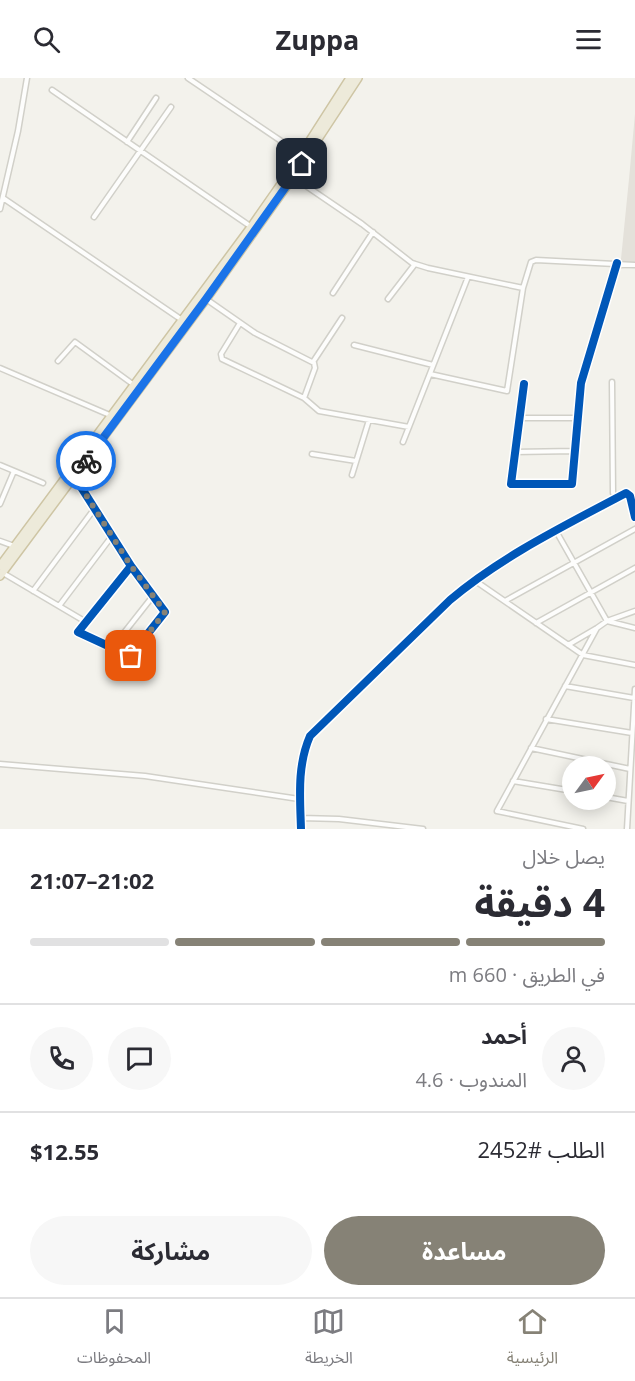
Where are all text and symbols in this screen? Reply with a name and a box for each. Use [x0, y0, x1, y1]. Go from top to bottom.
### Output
text: Zuppa [276, 21, 359, 58]
icon: search [30, 23, 63, 56]
icon: menu [572, 23, 605, 56]
pin [276, 138, 327, 189]
icon: home [285, 147, 318, 180]
courier [56, 431, 116, 491]
icon: bike [70, 445, 103, 478]
pin [105, 630, 156, 681]
icon: bag [114, 639, 147, 672]
north arrow [562, 756, 616, 810]
map controls [562, 756, 616, 810]
text: يصل خلال [523, 843, 605, 870]
text: 21:02–21:07 [30, 865, 154, 895]
text: 4 دقيقة [474, 875, 605, 928]
text: في الطريق · 660 m [449, 961, 605, 988]
text: أحمد [481, 1020, 527, 1050]
button: phone [30, 1027, 93, 1090]
button: chat [108, 1027, 171, 1090]
button: person [542, 1027, 605, 1090]
text: المندوب · 4.6 [415, 1066, 527, 1093]
text: الطلب #2452 [478, 1134, 605, 1164]
text: $12.55 [30, 1136, 99, 1166]
button: مشاركة [30, 1216, 312, 1285]
button: مساعدة [324, 1216, 605, 1285]
tab: المحفوظات [77, 1305, 151, 1375]
tab: الخريطة [305, 1305, 353, 1375]
tab: الرئيسية [507, 1305, 558, 1375]

